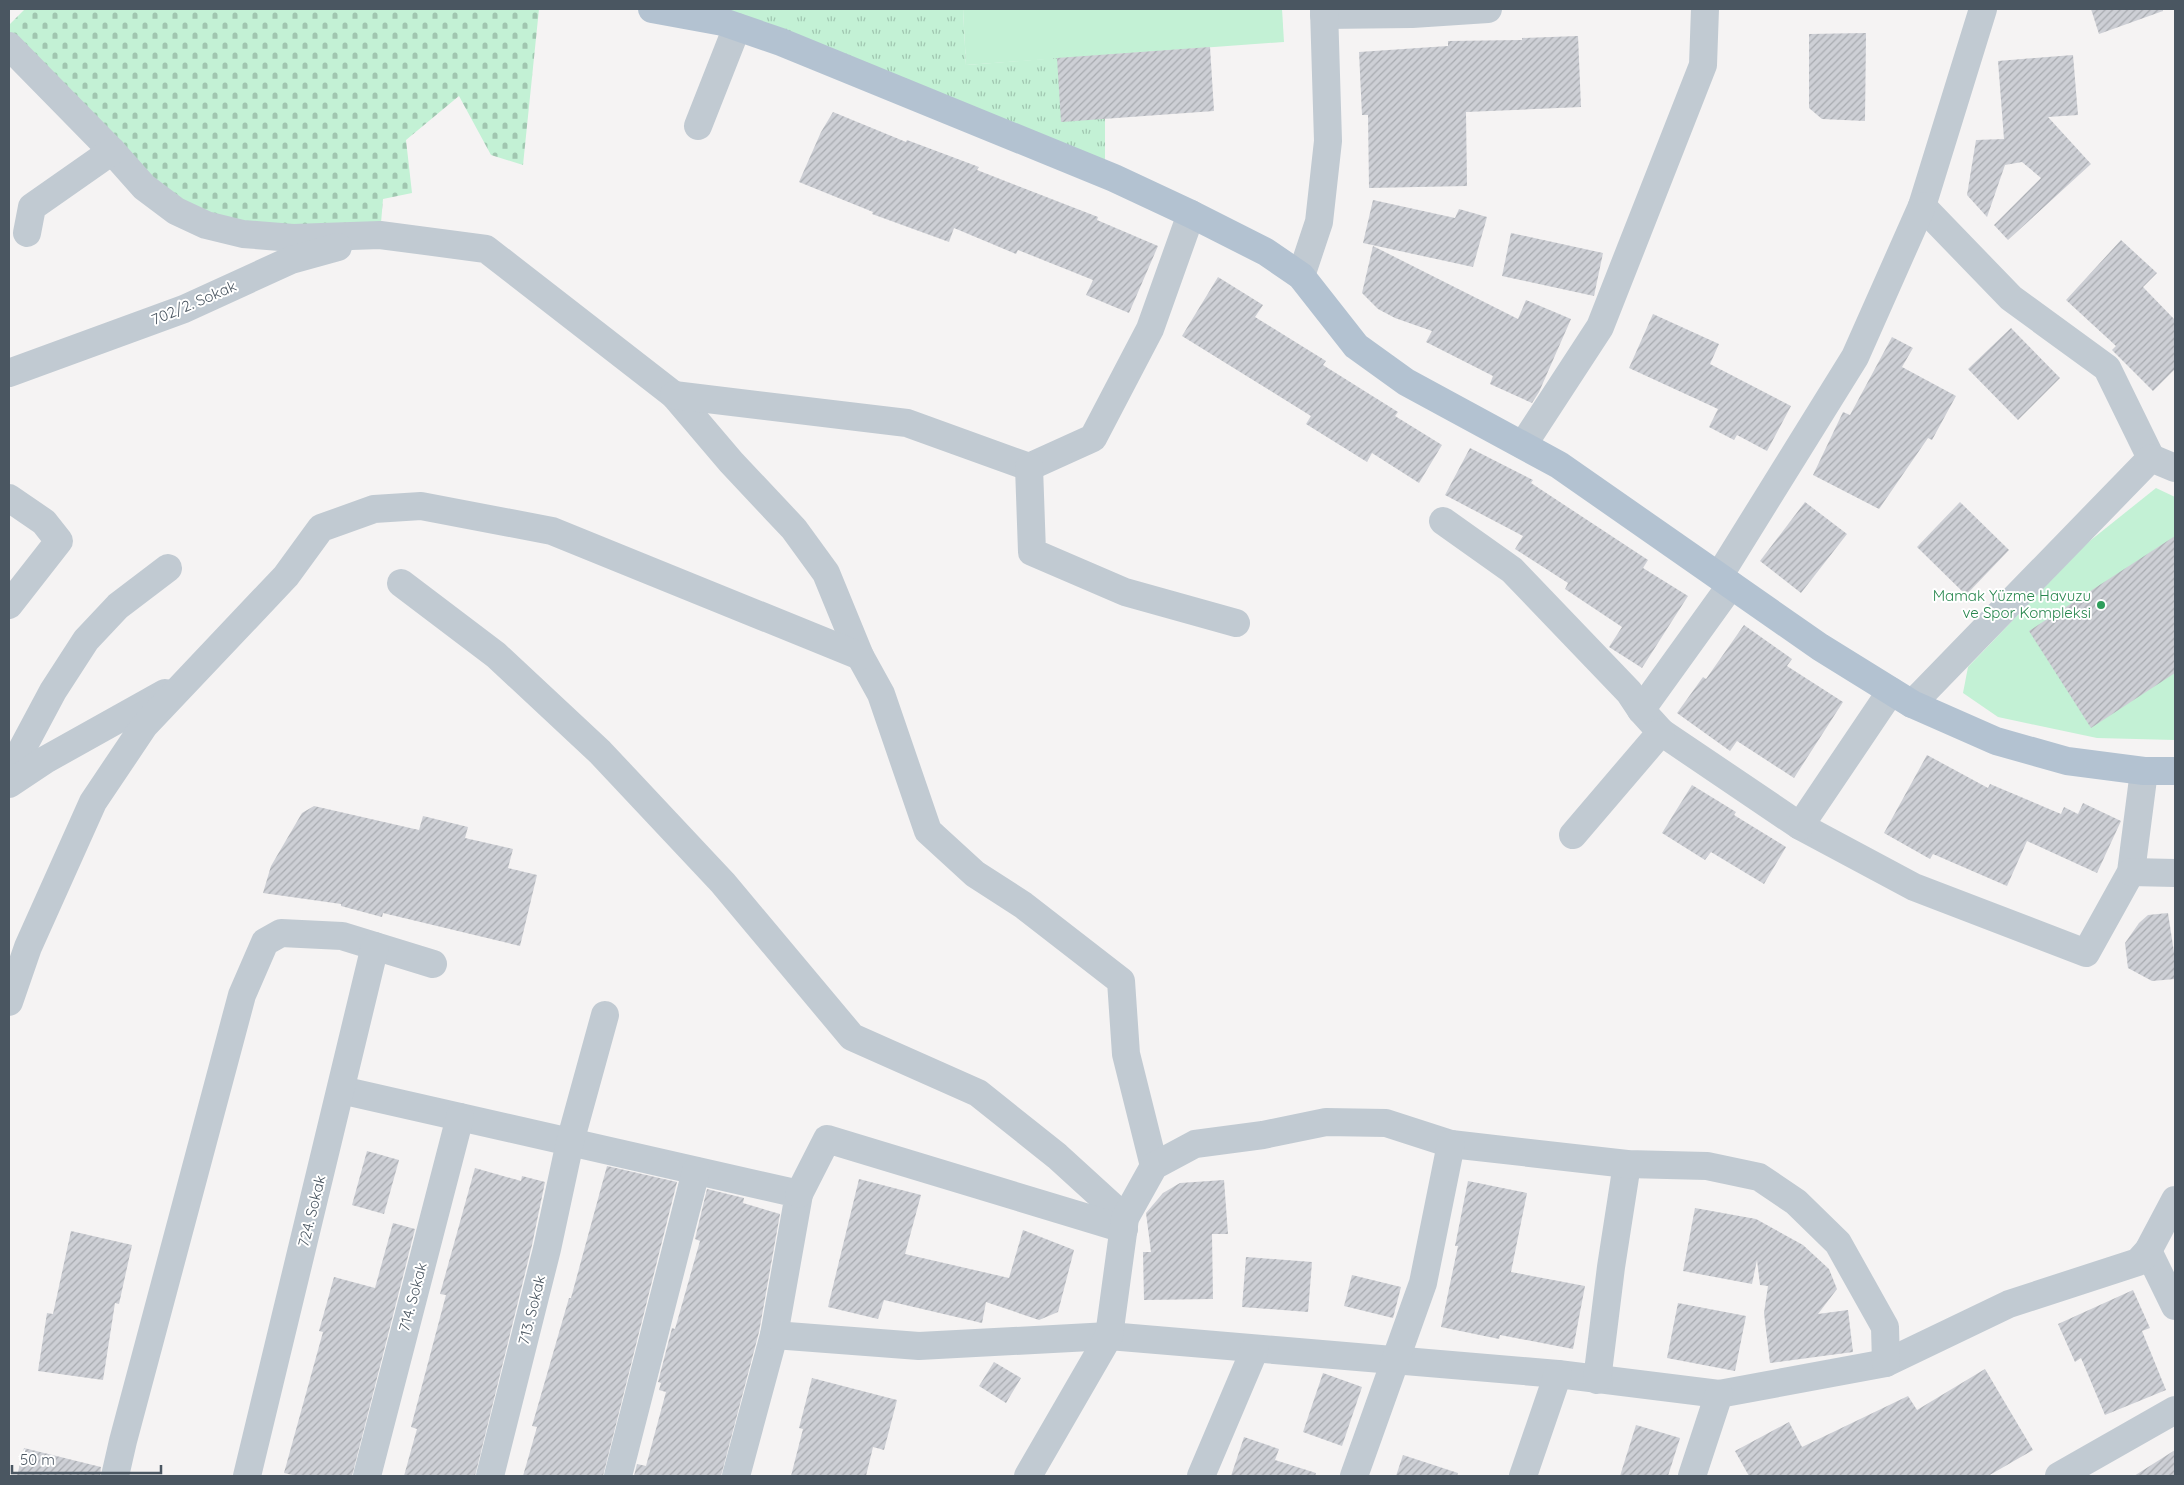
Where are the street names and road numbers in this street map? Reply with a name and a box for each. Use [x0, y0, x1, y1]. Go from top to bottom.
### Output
street label: 702/2. Sokak [148, 276, 239, 329]
street label: 724. Sokak [293, 1173, 330, 1249]
street label: 714. Sokak [394, 1260, 431, 1334]
street label: 713. Sokak [514, 1273, 549, 1347]

